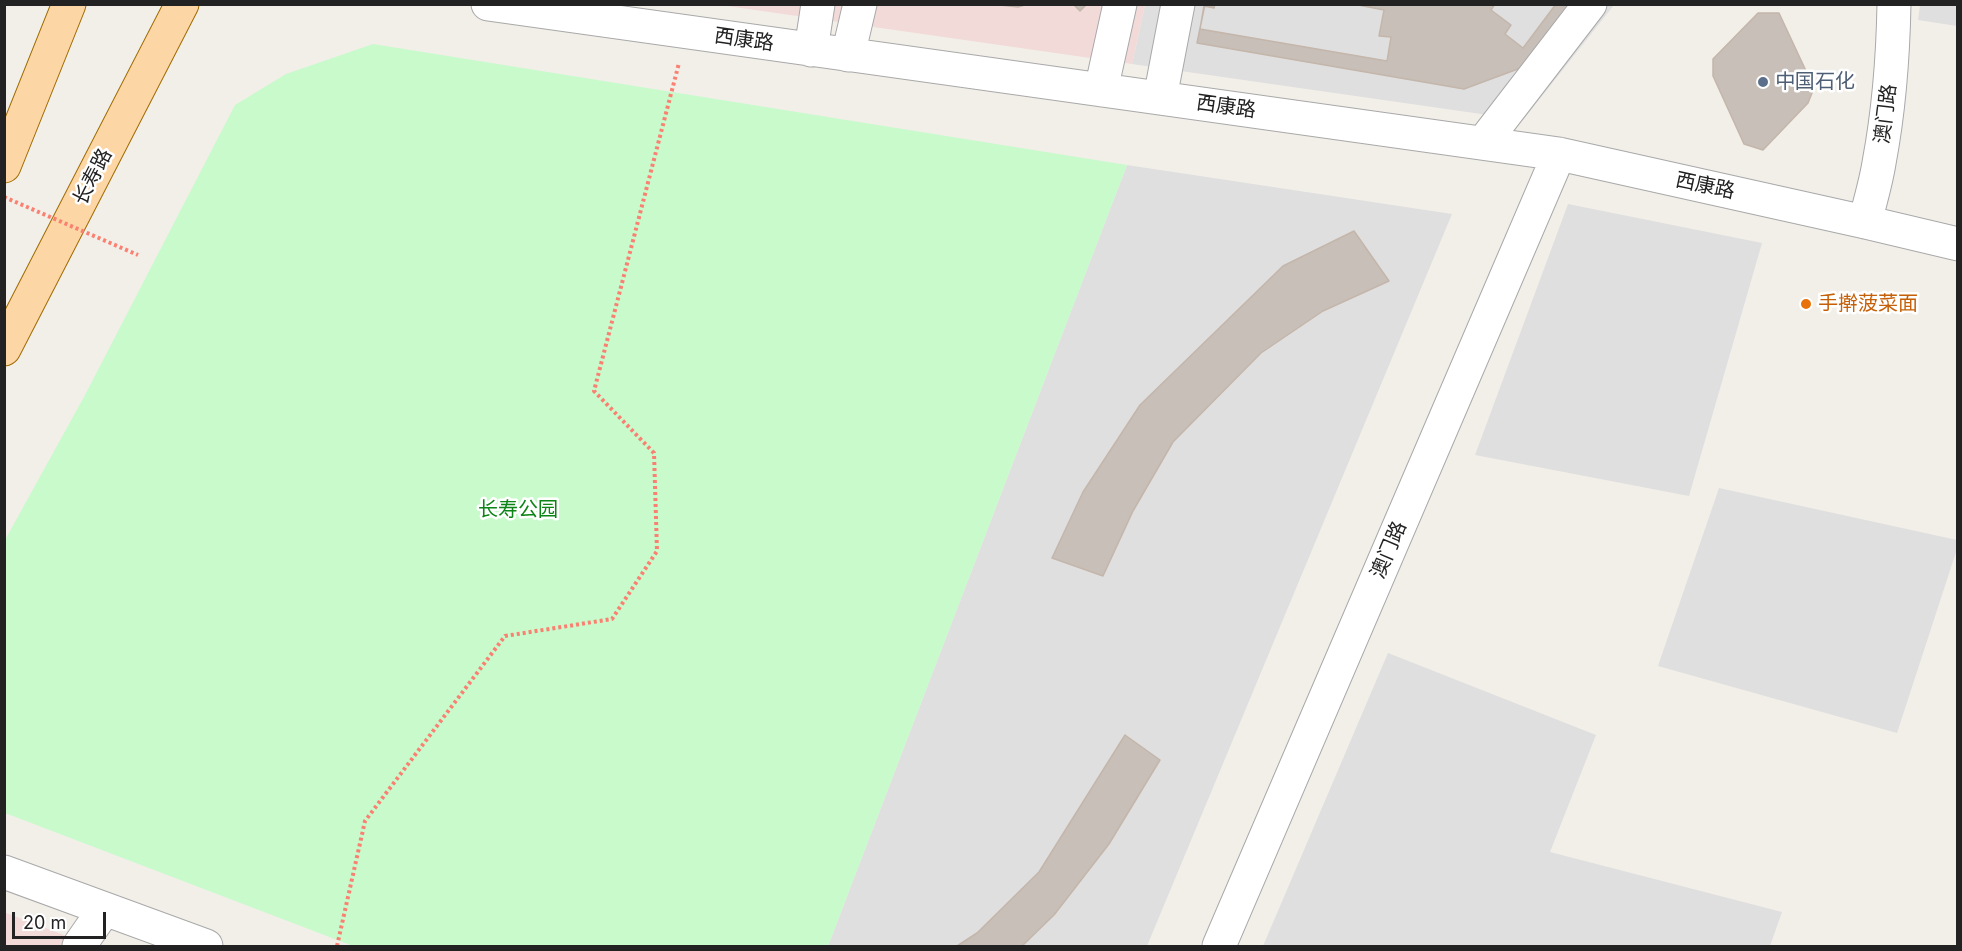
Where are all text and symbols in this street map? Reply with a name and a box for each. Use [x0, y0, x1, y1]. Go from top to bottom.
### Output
street label: 西康路 [713, 24, 775, 56]
place label: 中国石化 [1775, 70, 1855, 94]
marker: 中国石化 [1756, 75, 1770, 89]
street label: 澳门路 [1870, 83, 1902, 145]
street label: 西康路 [1195, 91, 1257, 123]
street label: 长寿路 [69, 145, 117, 209]
street label: 西康路 [1673, 168, 1737, 204]
place label: 手擀菠菜面 [1818, 292, 1918, 316]
marker: 手擀菠菜面 [1799, 297, 1813, 311]
park label: 长寿公园 [478, 498, 558, 522]
street label: 澳门路 [1366, 518, 1412, 582]
scale bar [15, 900, 110, 938]
text: 20 m [23, 912, 66, 933]

